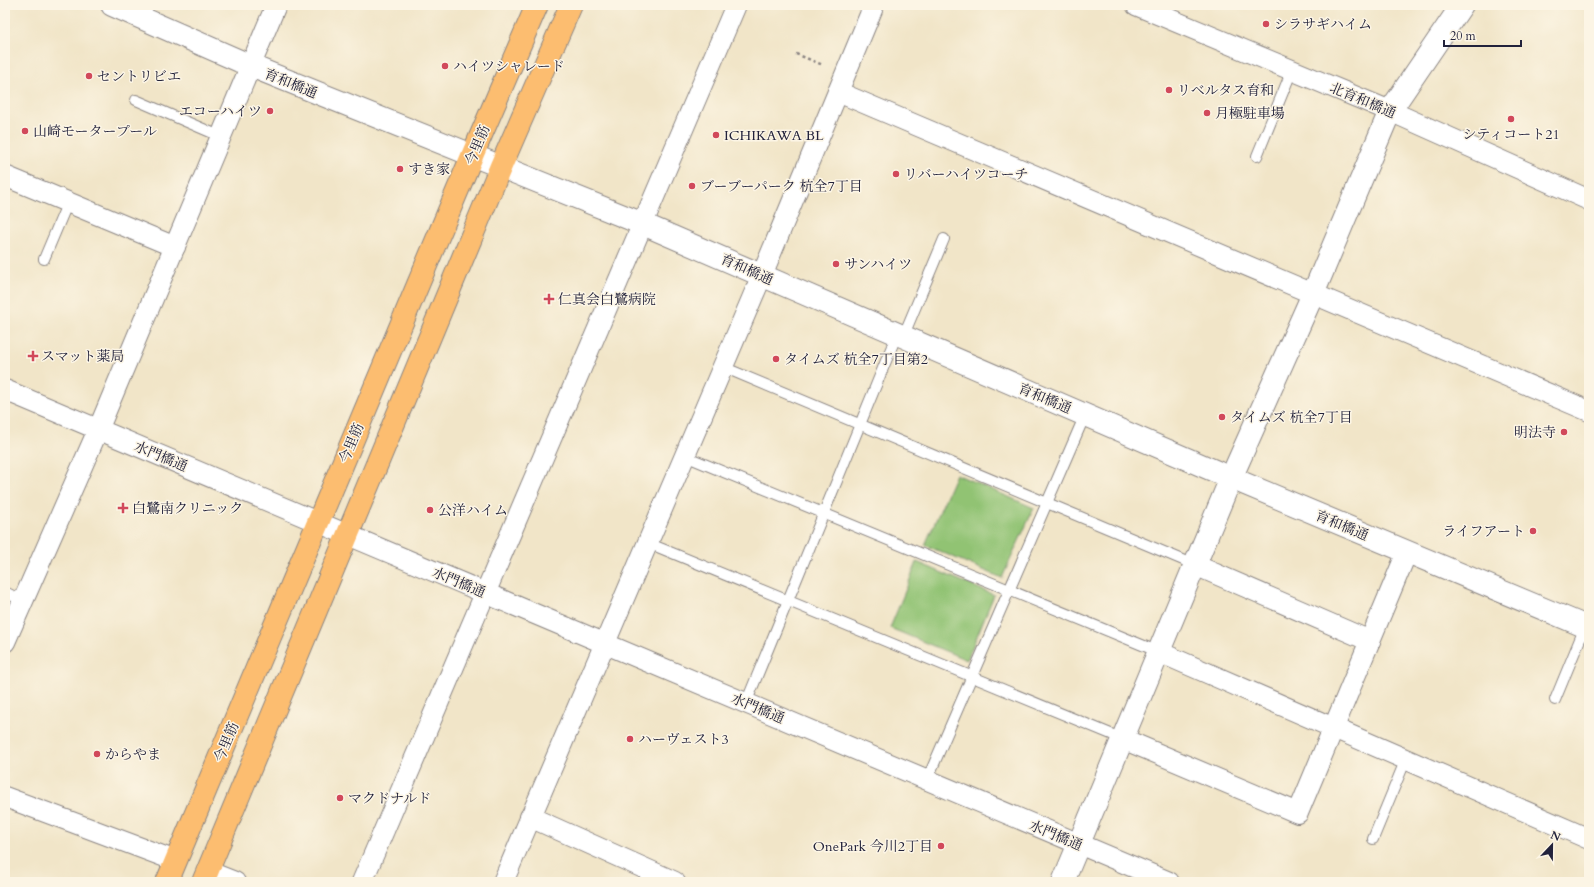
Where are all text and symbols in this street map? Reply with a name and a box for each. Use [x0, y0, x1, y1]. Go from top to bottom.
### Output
place label: シラサギハイム [1274, 15, 1372, 34]
marker: シラサギハイム [1261, 19, 1271, 29]
scale bar [1444, 22, 1521, 48]
text: 20 m [1450, 28, 1477, 44]
place label: ハイツシャレード [453, 57, 565, 76]
marker: ハイツシャレード [440, 61, 450, 71]
street label: 育和橋通 [261, 64, 320, 103]
place label: セントリビエ [97, 67, 181, 86]
marker: セントリビエ [84, 71, 94, 81]
street label: 北育和橋通 [1327, 78, 1399, 123]
place label: リベルタス育和 [1177, 81, 1274, 100]
marker: リベルタス育和 [1164, 85, 1174, 95]
place label: エコーハイツ [179, 102, 262, 121]
place label: 月極駐車場 [1215, 104, 1285, 123]
marker: エコーハイツ [265, 106, 275, 116]
marker: 月極駐車場 [1202, 108, 1212, 118]
marker: シティコート21 [1506, 114, 1516, 124]
place label: 山崎モータープール [33, 122, 157, 141]
street label: 今里筋 [461, 122, 494, 168]
place label: シティコート21 [1462, 125, 1560, 144]
marker: 山崎モータープール [20, 126, 30, 136]
place label: ICHIKAWA BL [724, 126, 824, 145]
marker: ICHIKAWA BL [711, 130, 721, 140]
place label: すき家 [408, 160, 450, 179]
marker: すき家 [395, 164, 405, 174]
place label: リバーハイツコーチ [904, 165, 1029, 184]
marker: リバーハイツコーチ [891, 169, 901, 179]
place label: ブーブーパーク 杭全7丁目 [700, 177, 863, 196]
marker: ブーブーパーク 杭全7丁目 [687, 181, 697, 191]
street label: 育和橋通 [717, 249, 776, 290]
place label: サンハイツ [844, 255, 912, 274]
marker: サンハイツ [831, 259, 841, 269]
place label: 仁真会白鷺病院 [558, 290, 656, 309]
marker: 仁真会白鷺病院 [543, 293, 555, 305]
place label: スマット薬局 [41, 347, 124, 366]
place label: タイムズ 杭全7丁目第2 [784, 350, 928, 369]
marker: スマット薬局 [28, 351, 38, 361]
marker: タイムズ 杭全7丁目第2 [771, 354, 781, 364]
street label: 育和橋通 [1015, 379, 1074, 418]
place label: タイムズ 杭全7丁目 [1230, 408, 1353, 427]
marker: タイムズ 杭全7丁目 [1217, 412, 1227, 422]
street label: 今里筋 [335, 420, 368, 466]
place label: 明法寺 [1514, 423, 1556, 442]
marker: 明法寺 [1559, 427, 1569, 437]
street label: 水門橋通 [131, 437, 190, 476]
place label: 白鷺南クリニック [132, 499, 243, 518]
place label: 公洋ハイム [438, 501, 508, 520]
marker: 白鷺南クリニック [117, 502, 129, 514]
marker: 公洋ハイム [425, 505, 435, 515]
street label: 育和橋通 [1312, 506, 1371, 545]
place label: ライフアート [1442, 522, 1525, 541]
marker: ライフアート [1528, 526, 1538, 536]
street label: 水門橋通 [429, 563, 488, 602]
street label: 水門橋通 [728, 689, 787, 728]
street label: 今里筋 [210, 719, 243, 765]
place label: ハーヴェスト3 [638, 730, 729, 749]
marker: ハーヴェスト3 [625, 734, 635, 744]
place label: からやま [105, 745, 161, 764]
marker: からやま [92, 749, 102, 759]
place label: マクドナルド [348, 789, 431, 808]
marker: マクドナルド [335, 793, 345, 803]
street label: 水門橋通 [1026, 816, 1085, 855]
north arrow [1532, 825, 1572, 865]
text: N [1548, 827, 1563, 845]
place label: OnePark 今川2丁目 [813, 837, 933, 856]
marker: OnePark 今川2丁目 [936, 841, 946, 851]

